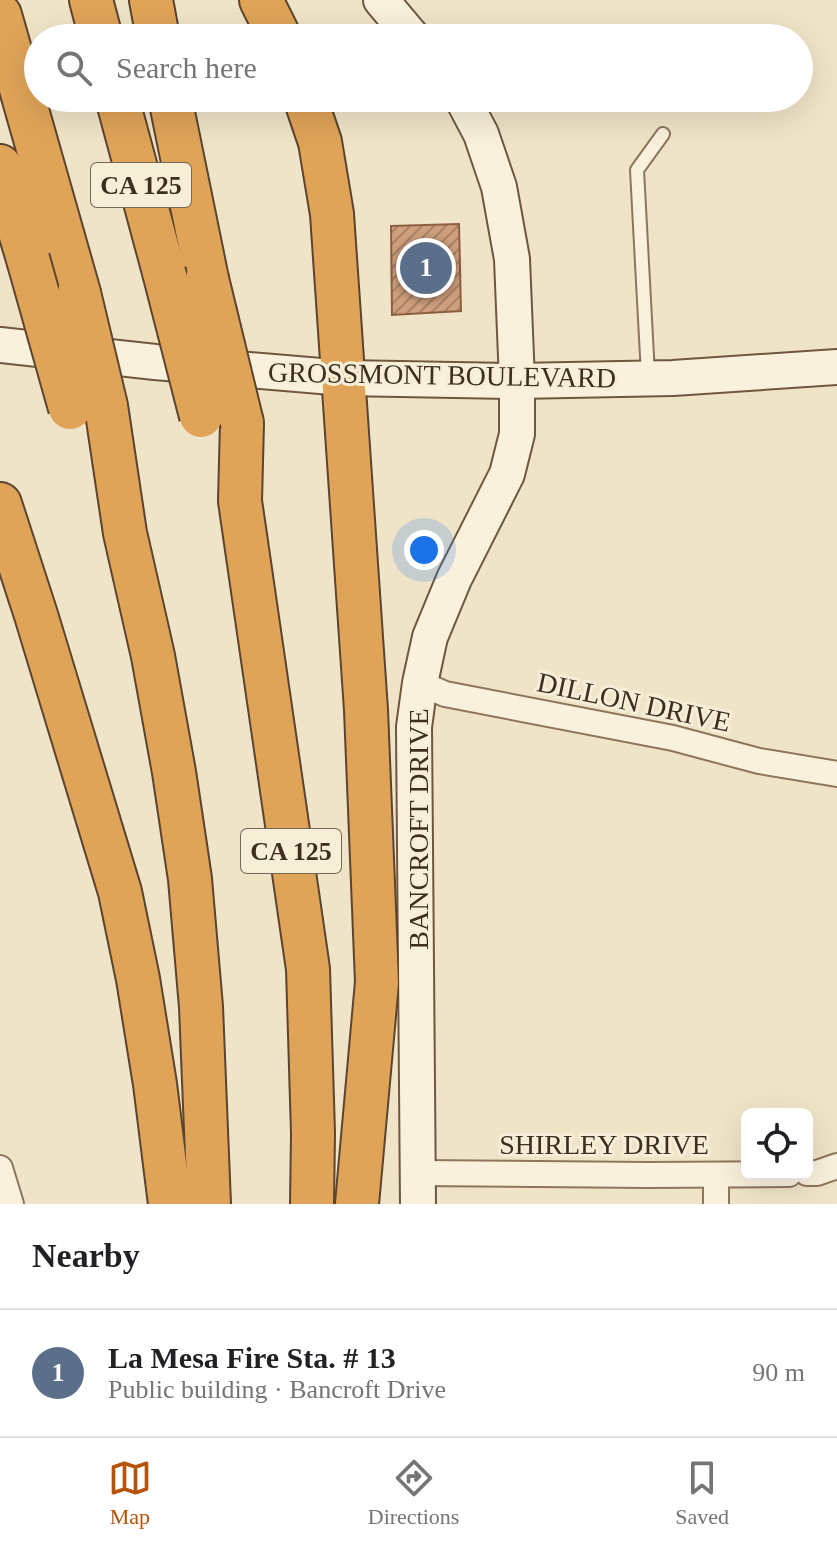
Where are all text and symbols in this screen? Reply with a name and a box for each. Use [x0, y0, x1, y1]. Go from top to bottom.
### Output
search box [24, 24, 813, 112]
icon: search [52, 46, 96, 90]
text: Search here [116, 51, 257, 84]
road number: CA 125 [91, 163, 191, 207]
pin: 1 [400, 238, 452, 298]
street label: GROSSMONT BOULEVARD [268, 356, 616, 394]
your location [404, 530, 444, 570]
street label: DILLON DRIVE [535, 666, 733, 738]
street label: BANCROFT DRIVE [403, 708, 434, 950]
road number: CA 125 [241, 829, 341, 873]
map controls [741, 1108, 813, 1180]
button: locate [741, 1108, 813, 1180]
street label: SHIRLEY DRIVE [499, 1129, 709, 1160]
text: Nearby [32, 1237, 140, 1274]
text: La Mesa Fire Sta. # 13 [108, 1341, 396, 1374]
text: 1 [52, 1358, 65, 1387]
text: 90 m [752, 1358, 805, 1387]
text: Public building · Bancroft Drive [108, 1375, 446, 1404]
tab: Map [108, 1456, 152, 1530]
tab: Directions [368, 1456, 459, 1530]
tab: Saved [675, 1456, 729, 1530]

